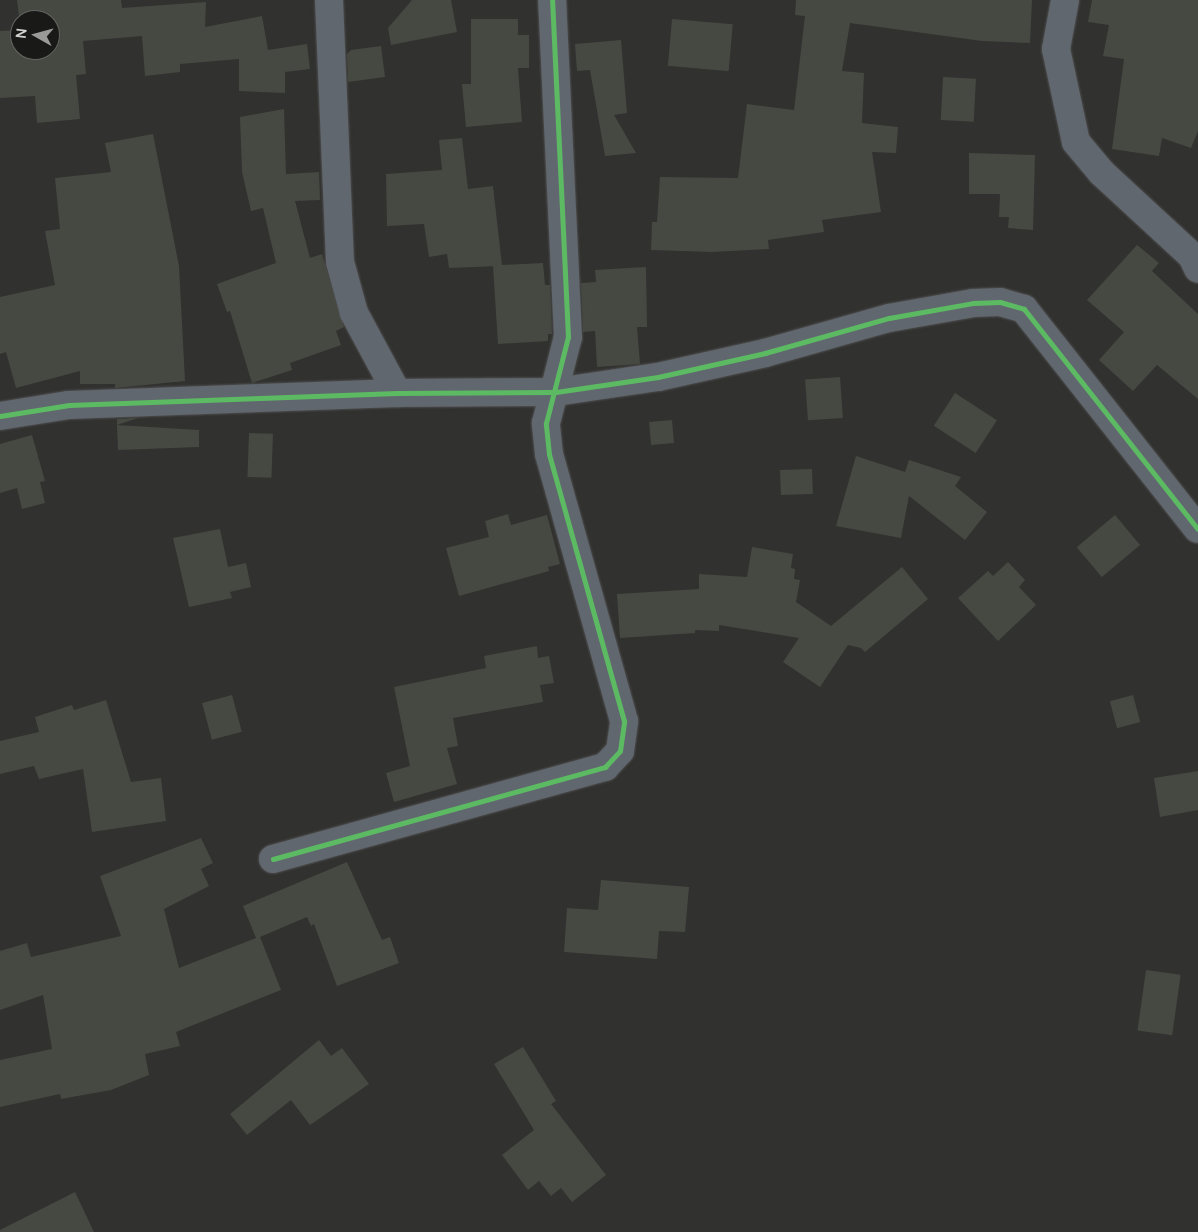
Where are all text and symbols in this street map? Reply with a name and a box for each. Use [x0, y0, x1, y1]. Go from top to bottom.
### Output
north arrow [10, 10, 60, 60]
text: N [11, 27, 31, 39]

